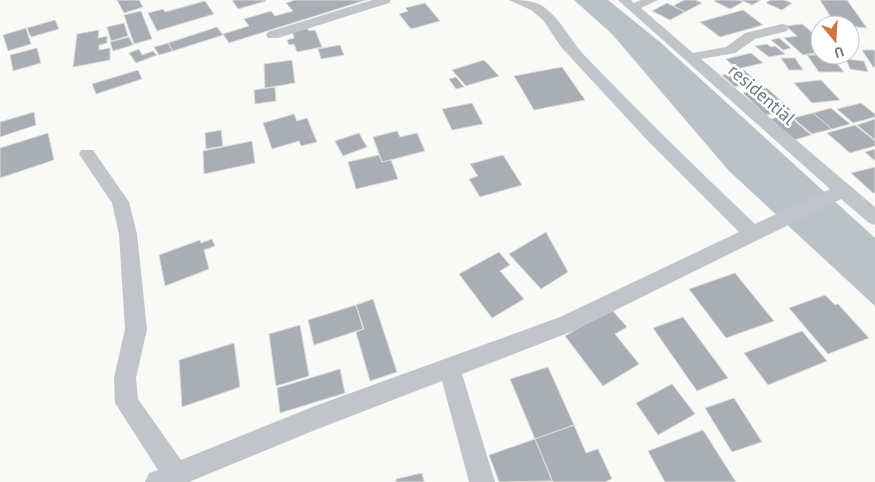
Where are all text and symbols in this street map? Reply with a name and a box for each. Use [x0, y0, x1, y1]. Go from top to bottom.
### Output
north arrow [810, 15, 860, 65]
text: U [832, 42, 846, 62]
street label: residential [724, 59, 801, 130]

